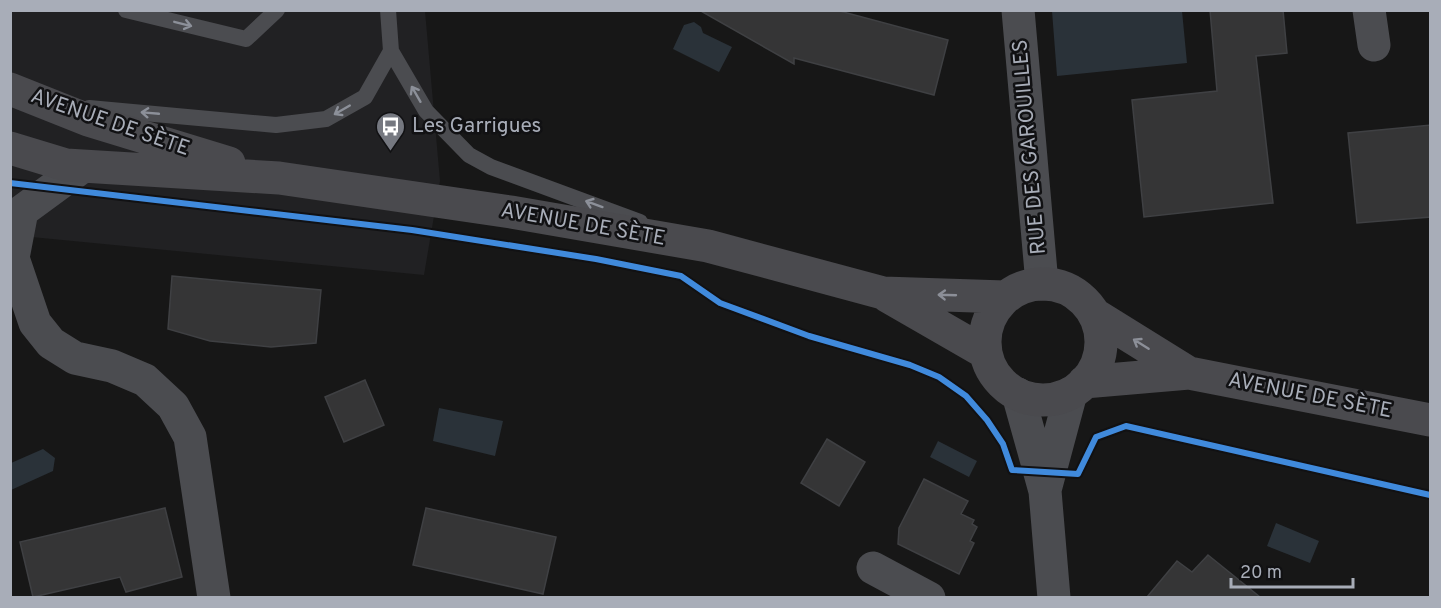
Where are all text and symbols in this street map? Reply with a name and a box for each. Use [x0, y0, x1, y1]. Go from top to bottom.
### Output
one-way arrow [173, 19, 192, 31]
street label: RUE DES GAROUILLES [1007, 38, 1053, 256]
street label: AVENUE DE SÈTE [27, 82, 193, 163]
one-way arrow [410, 86, 422, 103]
one-way arrow [333, 105, 351, 116]
one-way arrow [140, 107, 160, 118]
bus stop icon: Les Garrigues [375, 110, 407, 152]
place label: Les Garrigues [412, 113, 541, 140]
street label: AVENUE DE SÈTE [499, 196, 668, 253]
one-way arrow [585, 198, 604, 209]
one-way arrow [937, 290, 957, 301]
one-way arrow [1133, 338, 1150, 350]
street label: AVENUE DE SÈTE [1226, 366, 1395, 425]
scale bar [1231, 551, 1352, 589]
text: 20 m [1240, 562, 1282, 585]

